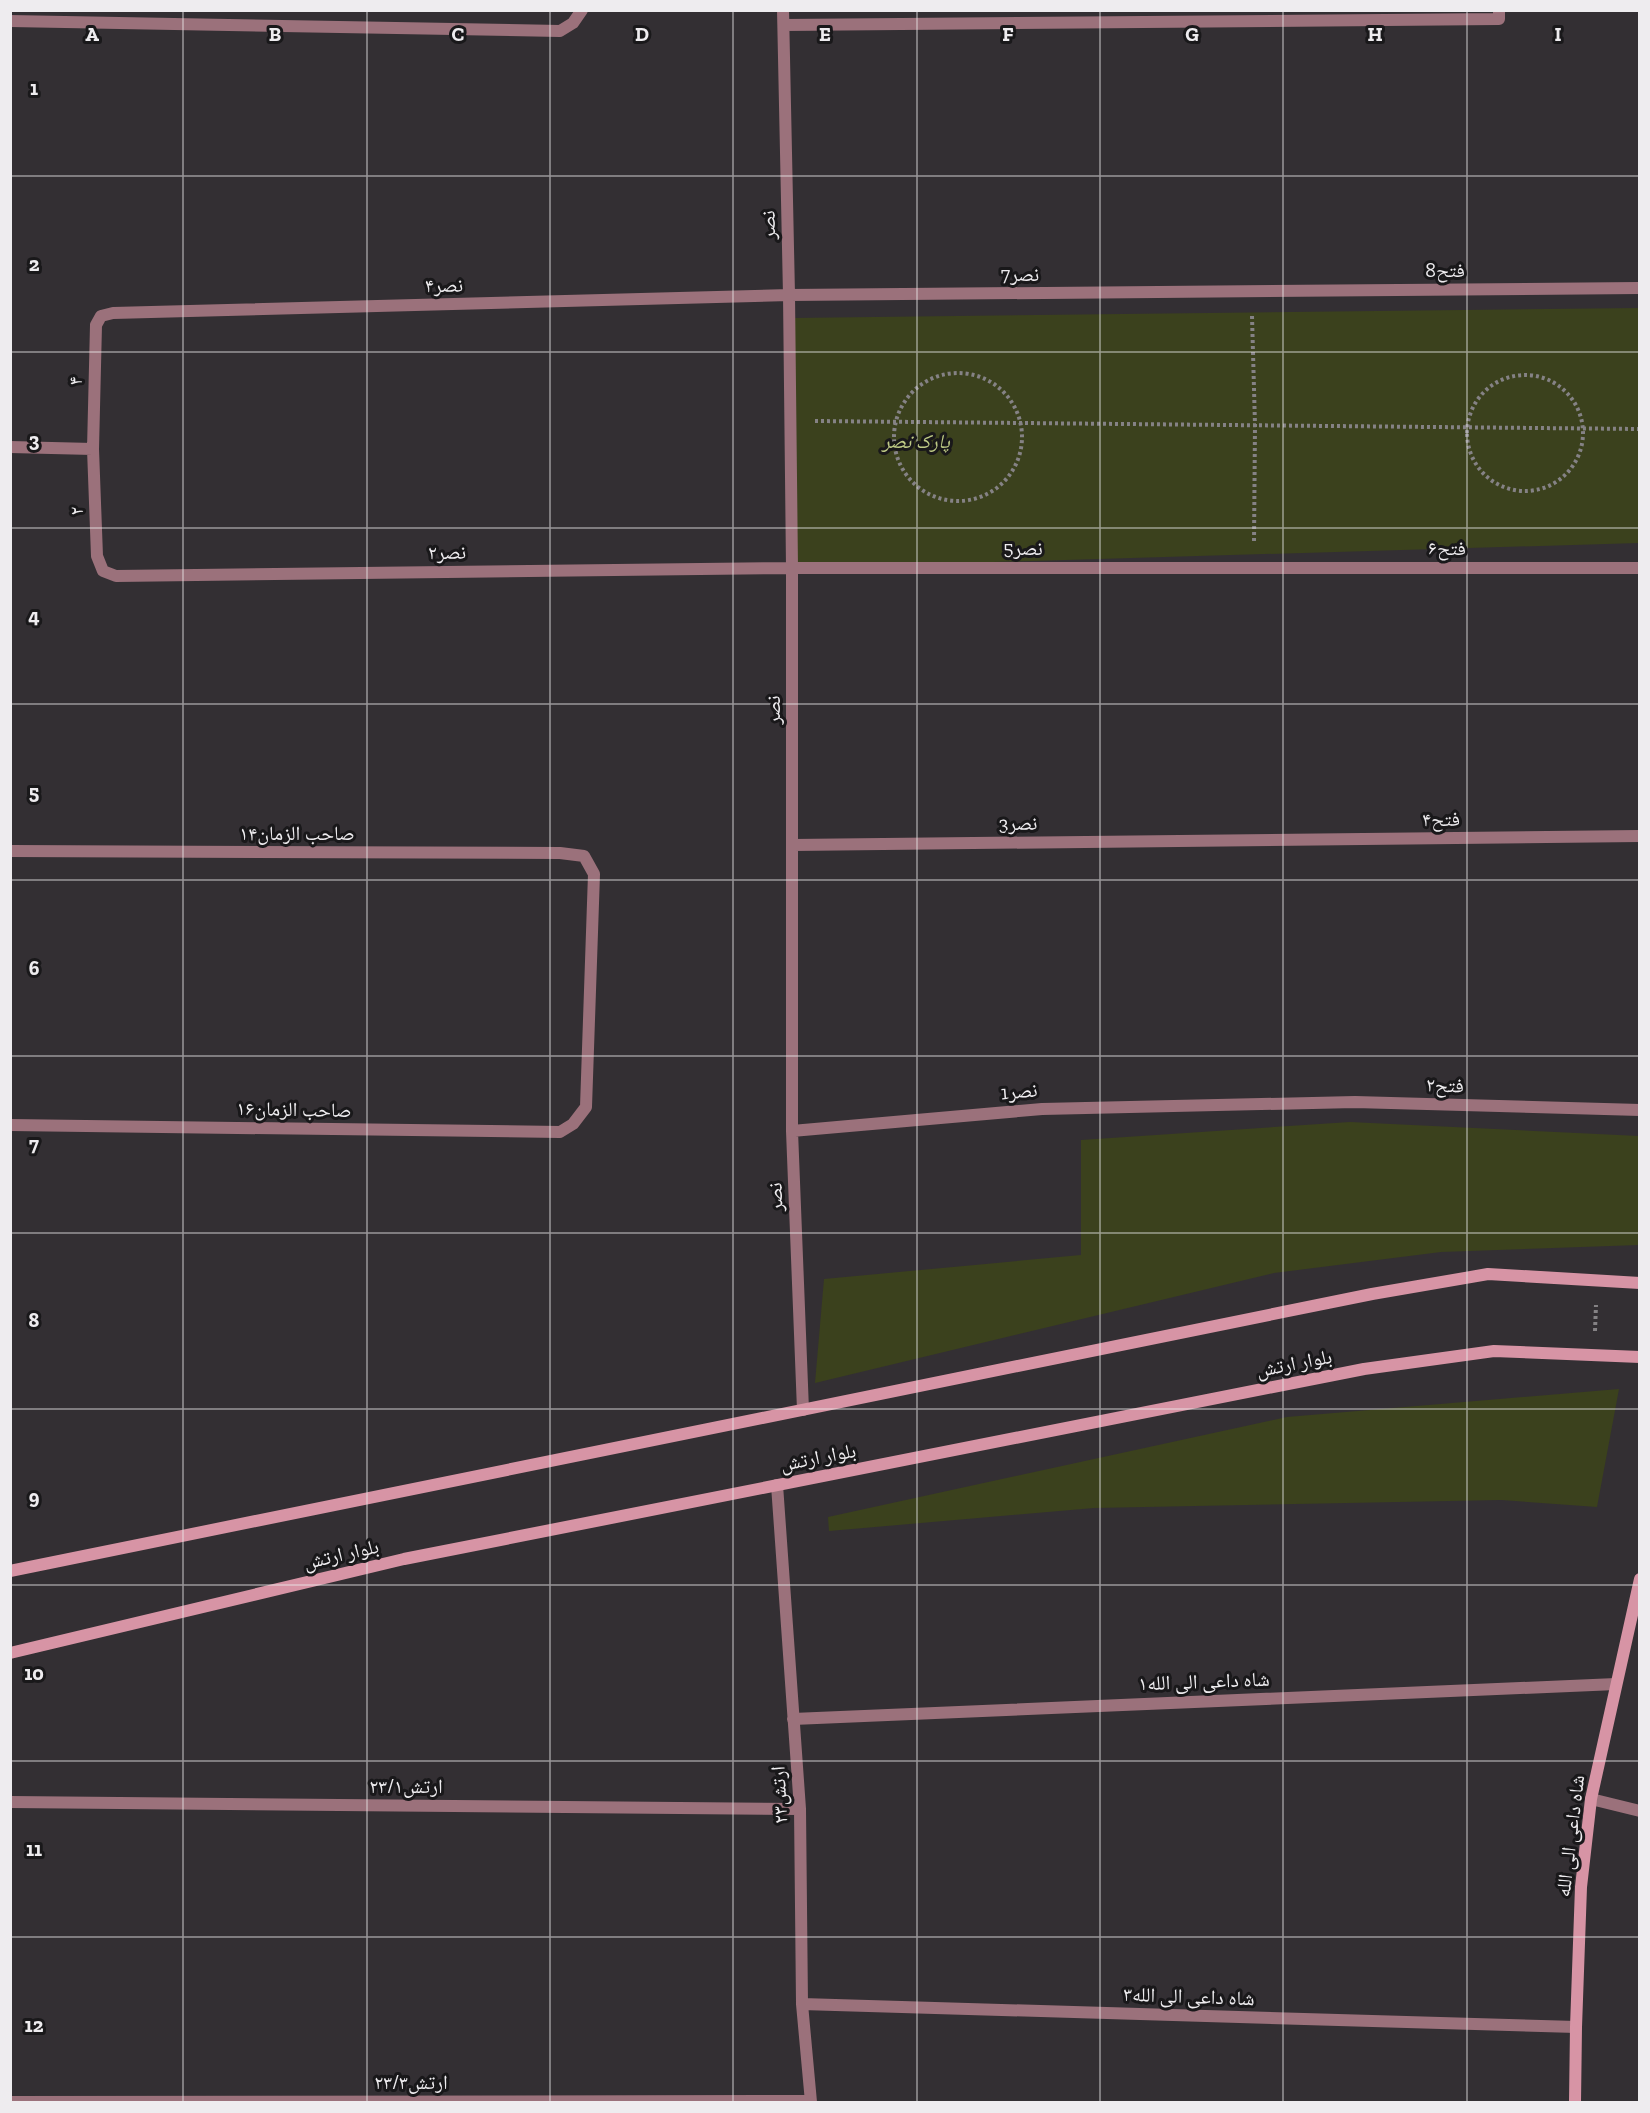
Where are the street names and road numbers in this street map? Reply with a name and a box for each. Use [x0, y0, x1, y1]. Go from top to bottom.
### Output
street label: نصر [756, 210, 780, 241]
street label: 8فتح [1425, 258, 1465, 283]
street label: 7نصر [1001, 262, 1039, 286]
street label: ۴نصر [425, 273, 463, 297]
street label: ۴ [63, 376, 87, 386]
street label: ۲ [64, 506, 88, 516]
street label: 5نصر [1003, 536, 1043, 560]
street label: ۶فتح [1428, 536, 1466, 561]
street label: نصر۲ [428, 540, 466, 564]
street label: نصر [761, 695, 785, 726]
street label: فتح۴ [1422, 807, 1460, 832]
street label: 3نصر [998, 811, 1038, 835]
street label: صاحب الزمان۱۴ [239, 821, 355, 845]
street label: ۲فتح [1426, 1072, 1464, 1099]
street label: 1نصر [1000, 1077, 1038, 1105]
street label: صاحب الزمان۱۶ [236, 1096, 352, 1122]
street label: نصر [762, 1182, 788, 1213]
street label: بلوار ارتش [1254, 1344, 1334, 1382]
street label: بلوار ارتش [778, 1438, 858, 1476]
street label: بلوار ارتش [301, 1534, 381, 1574]
street label: شاه داعی الی الله۱ [1138, 1667, 1270, 1695]
street label: ارتش۲۳ [766, 1766, 792, 1824]
street label: ۲۳/۱ارتش [369, 1774, 443, 1798]
street label: شاه داعی الی الله [1551, 1774, 1589, 1898]
street label: شاه داعی الی الله۳ [1123, 1982, 1255, 2010]
street label: ۲۳/۳ارتش [374, 2070, 448, 2094]

